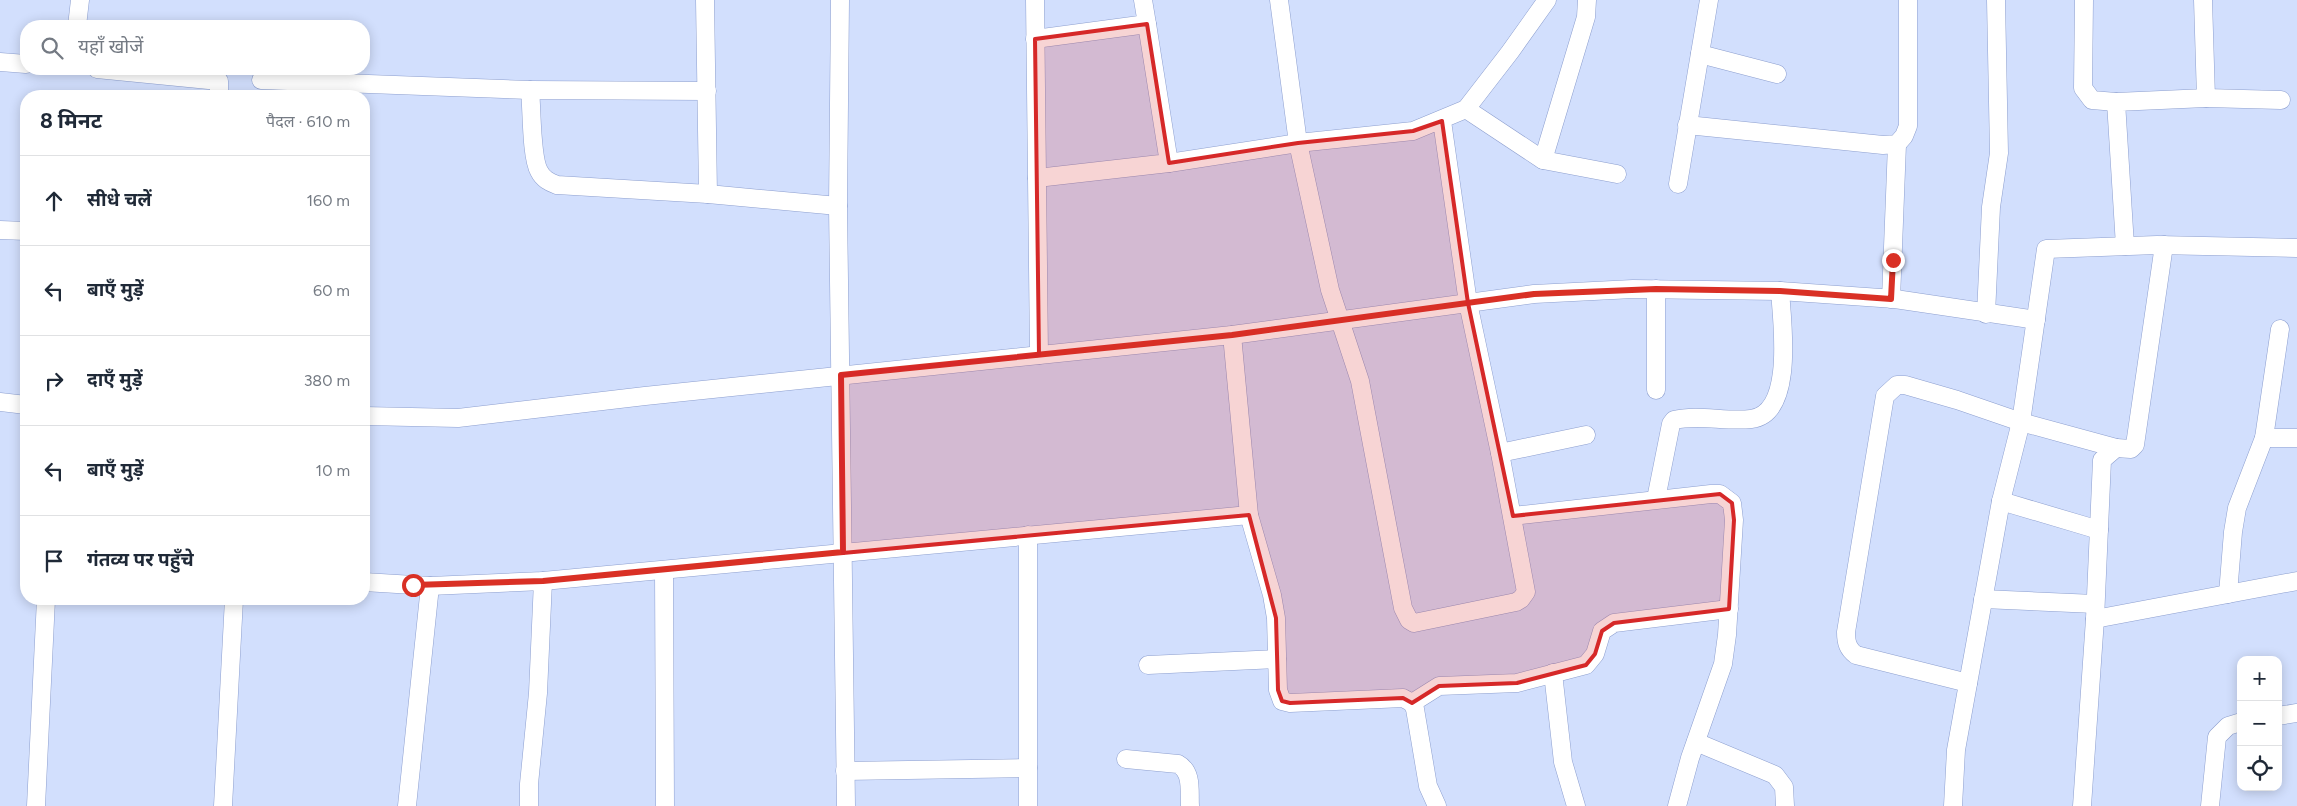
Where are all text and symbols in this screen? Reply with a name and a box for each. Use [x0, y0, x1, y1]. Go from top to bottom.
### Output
search box [20, 20, 370, 75]
icon: search [38, 34, 66, 62]
text: यहाँ खोजें [78, 35, 143, 58]
text: 8 मिनट [40, 108, 102, 133]
text: पैदल · 610 m [266, 112, 350, 131]
icon: ahead [40, 187, 68, 215]
text: सीधे चलें [87, 188, 151, 211]
text: 160 m [307, 191, 350, 210]
route end [1882, 249, 1905, 272]
icon: left [40, 277, 68, 305]
text: बाएँ मुड़ें [87, 278, 144, 301]
text: 60 m [313, 281, 350, 300]
icon: right [40, 367, 68, 395]
text: दाएँ मुड़ें [87, 368, 143, 391]
text: 380 m [304, 371, 350, 390]
icon: left [40, 457, 68, 485]
text: बाएँ मुड़ें [87, 458, 144, 481]
text: 10 m [316, 461, 350, 480]
icon: arrive [40, 547, 68, 575]
text: गंतव्य पर पहुँचे [87, 548, 194, 571]
route start [402, 574, 425, 597]
map controls [2237, 656, 2282, 791]
button: + [2237, 656, 2282, 701]
button: − [2237, 701, 2282, 746]
button: locate [2237, 746, 2282, 791]

